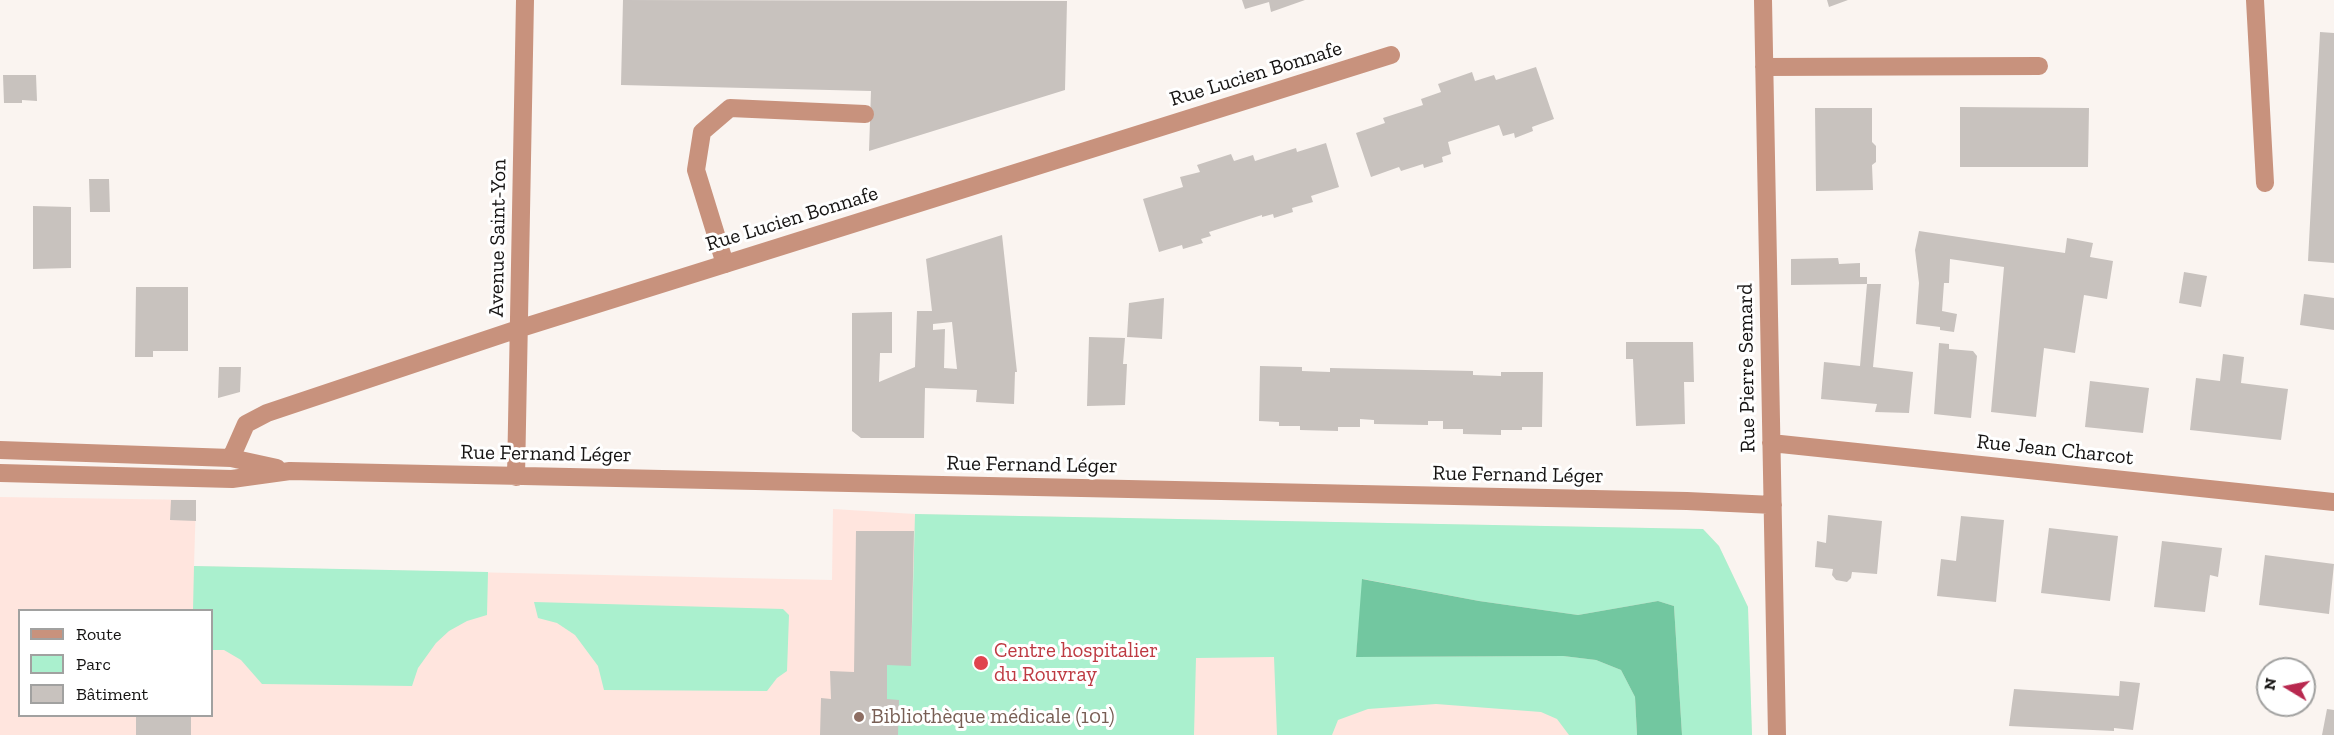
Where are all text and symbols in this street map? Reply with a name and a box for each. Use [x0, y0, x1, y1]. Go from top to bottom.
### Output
street label: Rue Lucien Bonnafe [1167, 36, 1345, 112]
street label: Avenue Saint-Yon [484, 159, 512, 317]
street label: Rue Lucien Bonnafe [703, 181, 881, 257]
street label: Rue Pierre Semard [1733, 283, 1761, 453]
street label: Rue Jean Charcot [1975, 429, 2135, 471]
street label: Rue Fernand Léger [460, 440, 632, 468]
street label: Rue Fernand Léger [946, 451, 1118, 479]
street label: Rue Fernand Léger [1432, 461, 1604, 489]
legend [18, 609, 213, 717]
text: Route [76, 623, 121, 645]
place label: Centre hospitalier du Rouvray [994, 638, 1158, 688]
text: Parc [76, 653, 111, 675]
marker: Centre hospitalier du Rouvray [972, 654, 990, 672]
north arrow [2256, 657, 2316, 717]
text: N [2259, 676, 2280, 692]
text: Bâtiment [76, 683, 148, 705]
place label: Bibliothèque médicale (101) [871, 704, 1115, 730]
marker: Bibliothèque médicale (101) [852, 710, 866, 724]

